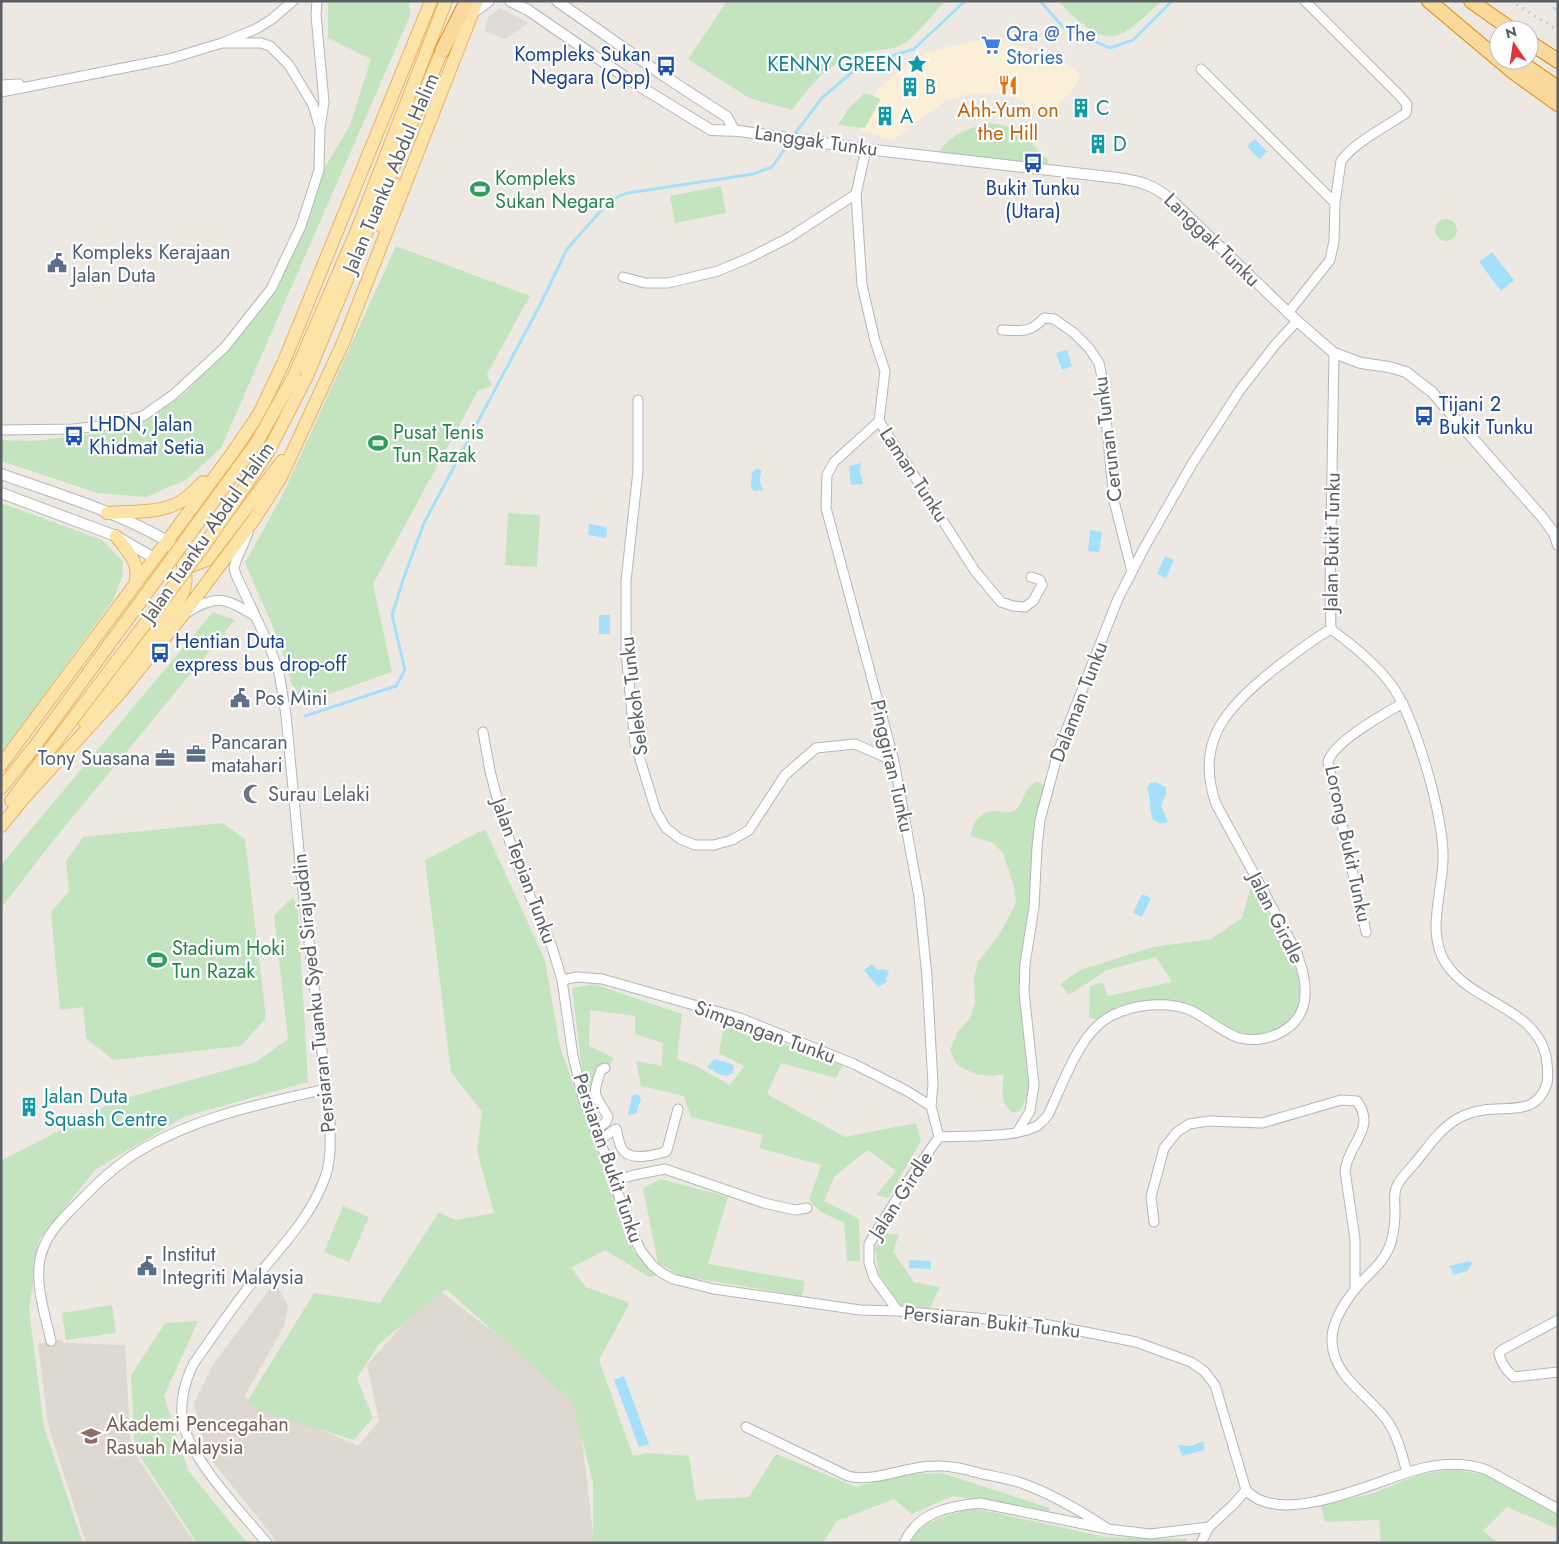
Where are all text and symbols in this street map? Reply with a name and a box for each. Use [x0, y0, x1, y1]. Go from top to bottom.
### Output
place label: Qra @ The Stories [1006, 20, 1096, 72]
north arrow [1489, 20, 1539, 70]
text: N [1503, 21, 1519, 43]
supermarket icon: Qra @ The Stories [980, 34, 1002, 56]
place label: Kompleks Sukan Negara (Opp) [514, 40, 651, 92]
place label: KENNY GREEN [767, 50, 902, 79]
place icon: KENNY GREEN [906, 53, 928, 75]
bus stop icon: Kompleks Sukan Negara (Opp) [655, 55, 677, 77]
street label: Jalan Tuanku Abdul Halim [334, 68, 446, 280]
place label: B [925, 73, 936, 102]
restaurant icon: Ahh-Yum on the Hill [997, 74, 1019, 96]
building icon: B [899, 76, 921, 98]
place label: C [1096, 94, 1110, 123]
place label: Ahh-Yum on the Hill [957, 96, 1059, 148]
building icon: C [1070, 97, 1092, 119]
place label: A [900, 102, 914, 131]
building icon: A [874, 105, 896, 127]
street label: Langgak Tunku [753, 118, 879, 164]
place label: D [1113, 130, 1127, 159]
building icon: D [1087, 133, 1109, 155]
bus stop icon: Bukit Tunku (Utara) [1022, 152, 1044, 174]
place label: Kompleks Sukan Negara [495, 164, 615, 216]
place label: Bukit Tunku (Utara) [986, 174, 1080, 226]
sports icon: Kompleks Sukan Negara [469, 178, 491, 200]
street label: Langgak Tunku [1157, 186, 1267, 294]
place label: Kompleks Kerajaan Jalan Duta [69, 238, 231, 290]
public building icon: Kompleks Kerajaan Jalan Duta [46, 252, 68, 274]
street label: Cerunan Tunku [1086, 375, 1130, 503]
place label: Tijani 2 Bukit Tunku [1439, 390, 1533, 442]
bus stop icon: Tijani 2 Bukit Tunku [1413, 405, 1435, 427]
place label: LHDN, Jalan Khidmat Setia [89, 410, 204, 462]
place label: Pusat Tenis Tun Razak [393, 418, 484, 470]
street label: Laman Tunku [872, 422, 956, 528]
bus stop icon: LHDN, Jalan Khidmat Setia [63, 425, 85, 447]
sports icon: Pusat Tenis Tun Razak [367, 432, 389, 454]
street label: Jalan Tuanku Abdul Halim [133, 436, 282, 631]
street label: Jalan Bukit Tunku [1316, 472, 1348, 615]
place label: Hentian Duta express bus drop-off [175, 627, 348, 679]
street label: Selekoh Tunku [612, 635, 656, 757]
street label: Dalaman Tunku [1043, 638, 1115, 766]
bus stop icon: Hentian Duta express bus drop-off [149, 642, 171, 664]
place label: Pos Mini [255, 684, 327, 713]
public building icon: Pos Mini [229, 687, 251, 709]
street label: Pinggiran Tunku [863, 697, 921, 835]
place label: Pancaran matahari [211, 728, 288, 780]
office icon: Pancaran matahari [185, 743, 207, 765]
place label: Tony Suasana [38, 744, 150, 773]
office icon: Tony Suasana [154, 747, 176, 769]
street label: Lorong Bukit Tunku [1317, 763, 1379, 925]
place label: Surau Lelaki [268, 780, 370, 809]
mosque icon: Surau Lelaki [242, 783, 264, 805]
street label: Jalan Tepian Tunku [483, 791, 564, 948]
street label: Persiaran Tuanku Syed Sirajuddin [285, 852, 343, 1134]
street label: Jalan Girdle [1239, 865, 1311, 969]
place label: Stadium Hoki Tun Razak [172, 934, 285, 986]
sports icon: Stadium Hoki Tun Razak [146, 949, 168, 971]
street label: Simpangan Tunku [690, 993, 840, 1071]
street label: Persiaran Bukit Tunku [565, 1069, 651, 1247]
place label: Jalan Duta Squash Centre [41, 1082, 167, 1134]
building icon: Jalan Duta Squash Centre [18, 1096, 40, 1118]
street label: Jalan Girdle [860, 1146, 940, 1247]
place label: Institut Integriti Malaysia [162, 1240, 304, 1292]
public building icon: Institut Integriti Malaysia [136, 1255, 158, 1277]
street label: Persiaran Bukit Tunku [902, 1298, 1082, 1346]
place label: Akademi Pencegahan Rasuah Malaysia [106, 1410, 289, 1462]
school or university icon: Akademi Pencegahan Rasuah Malaysia [80, 1425, 102, 1447]

